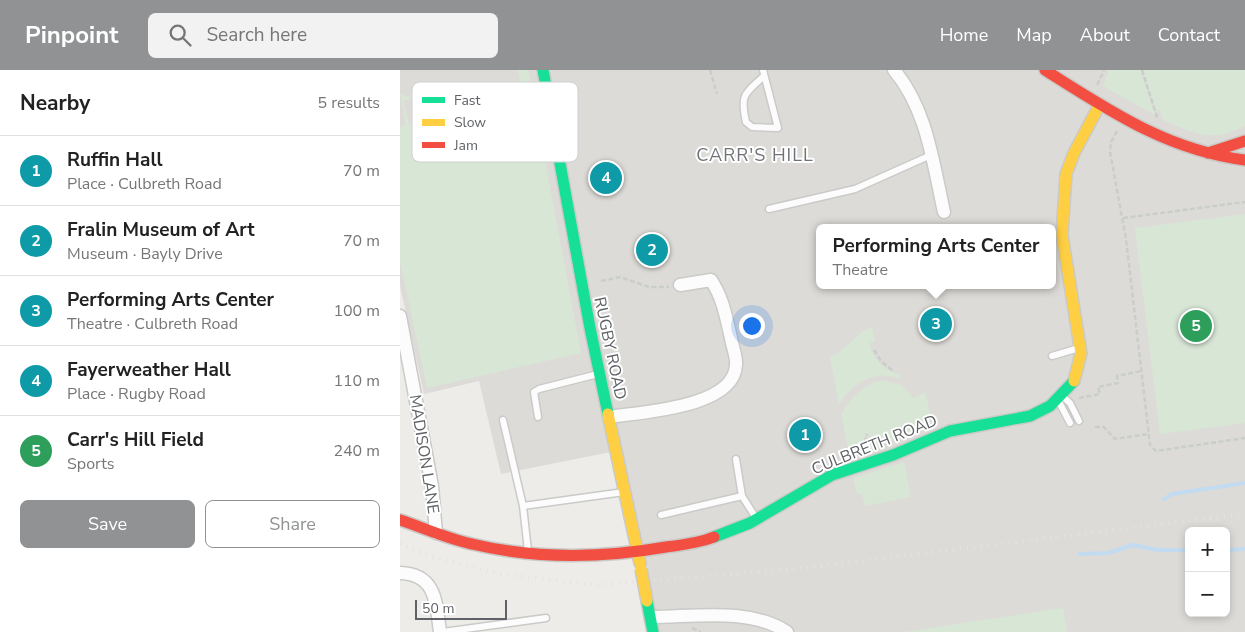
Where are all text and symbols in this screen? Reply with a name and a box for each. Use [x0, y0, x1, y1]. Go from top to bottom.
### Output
search box [148, 13, 498, 58]
text: Pinpoint [25, 19, 118, 51]
icon: search [166, 21, 194, 49]
text: Search here [206, 22, 307, 48]
text: Home [940, 23, 988, 47]
text: Map [1016, 23, 1052, 47]
text: About [1080, 23, 1130, 47]
text: Contact [1158, 23, 1220, 47]
legend [412, 82, 578, 162]
text: Nearby [20, 89, 90, 117]
text: Fast [454, 91, 480, 110]
text: 5 results [318, 92, 380, 114]
text: Slow [454, 113, 486, 132]
text: Jam [453, 136, 478, 155]
district label: CARR'S HILL [696, 143, 814, 167]
text: Ruffin Hall [67, 147, 163, 173]
pin: 4 [590, 159, 622, 197]
text: 1 [31, 160, 41, 182]
text: 70 m [343, 160, 380, 182]
text: Place · Culbreth Road [67, 173, 222, 195]
text: Fralin Museum of Art [67, 217, 255, 243]
popup [816, 224, 1056, 289]
text: 2 [31, 230, 41, 252]
text: 70 m [343, 230, 380, 252]
pin: 2 [636, 231, 668, 269]
text: Performing Arts Center [833, 233, 1039, 259]
text: Museum · Bayly Drive [67, 243, 223, 265]
text: Theatre [833, 259, 888, 281]
text: Performing Arts Center [67, 287, 274, 313]
street label: RUGBY ROAD [588, 295, 632, 402]
text: 3 [31, 300, 41, 322]
text: 100 m [333, 300, 380, 322]
pin: 3 [920, 305, 952, 343]
pin: 5 [1180, 307, 1212, 345]
text: Theatre · Culbreth Road [67, 313, 238, 335]
your location [739, 313, 765, 339]
text: Fayerweather Hall [67, 357, 231, 383]
text: 4 [31, 370, 41, 392]
text: 110 m [333, 370, 380, 392]
text: Place · Rugby Road [67, 383, 206, 405]
street label: MADISON LANE [404, 393, 444, 515]
street label: CULBRETH ROAD [808, 410, 941, 480]
pin: 1 [789, 416, 821, 454]
text: Carr's Hill Field [67, 427, 204, 453]
text: 5 [31, 440, 41, 462]
text: 240 m [333, 440, 380, 462]
text: Sports [67, 453, 115, 475]
button: Save [20, 500, 195, 548]
button: Share [205, 500, 380, 548]
map controls [1185, 527, 1230, 617]
button: + [1185, 527, 1230, 572]
button: − [1185, 572, 1230, 617]
scale bar [415, 597, 508, 620]
text: 50 m [422, 599, 454, 618]

